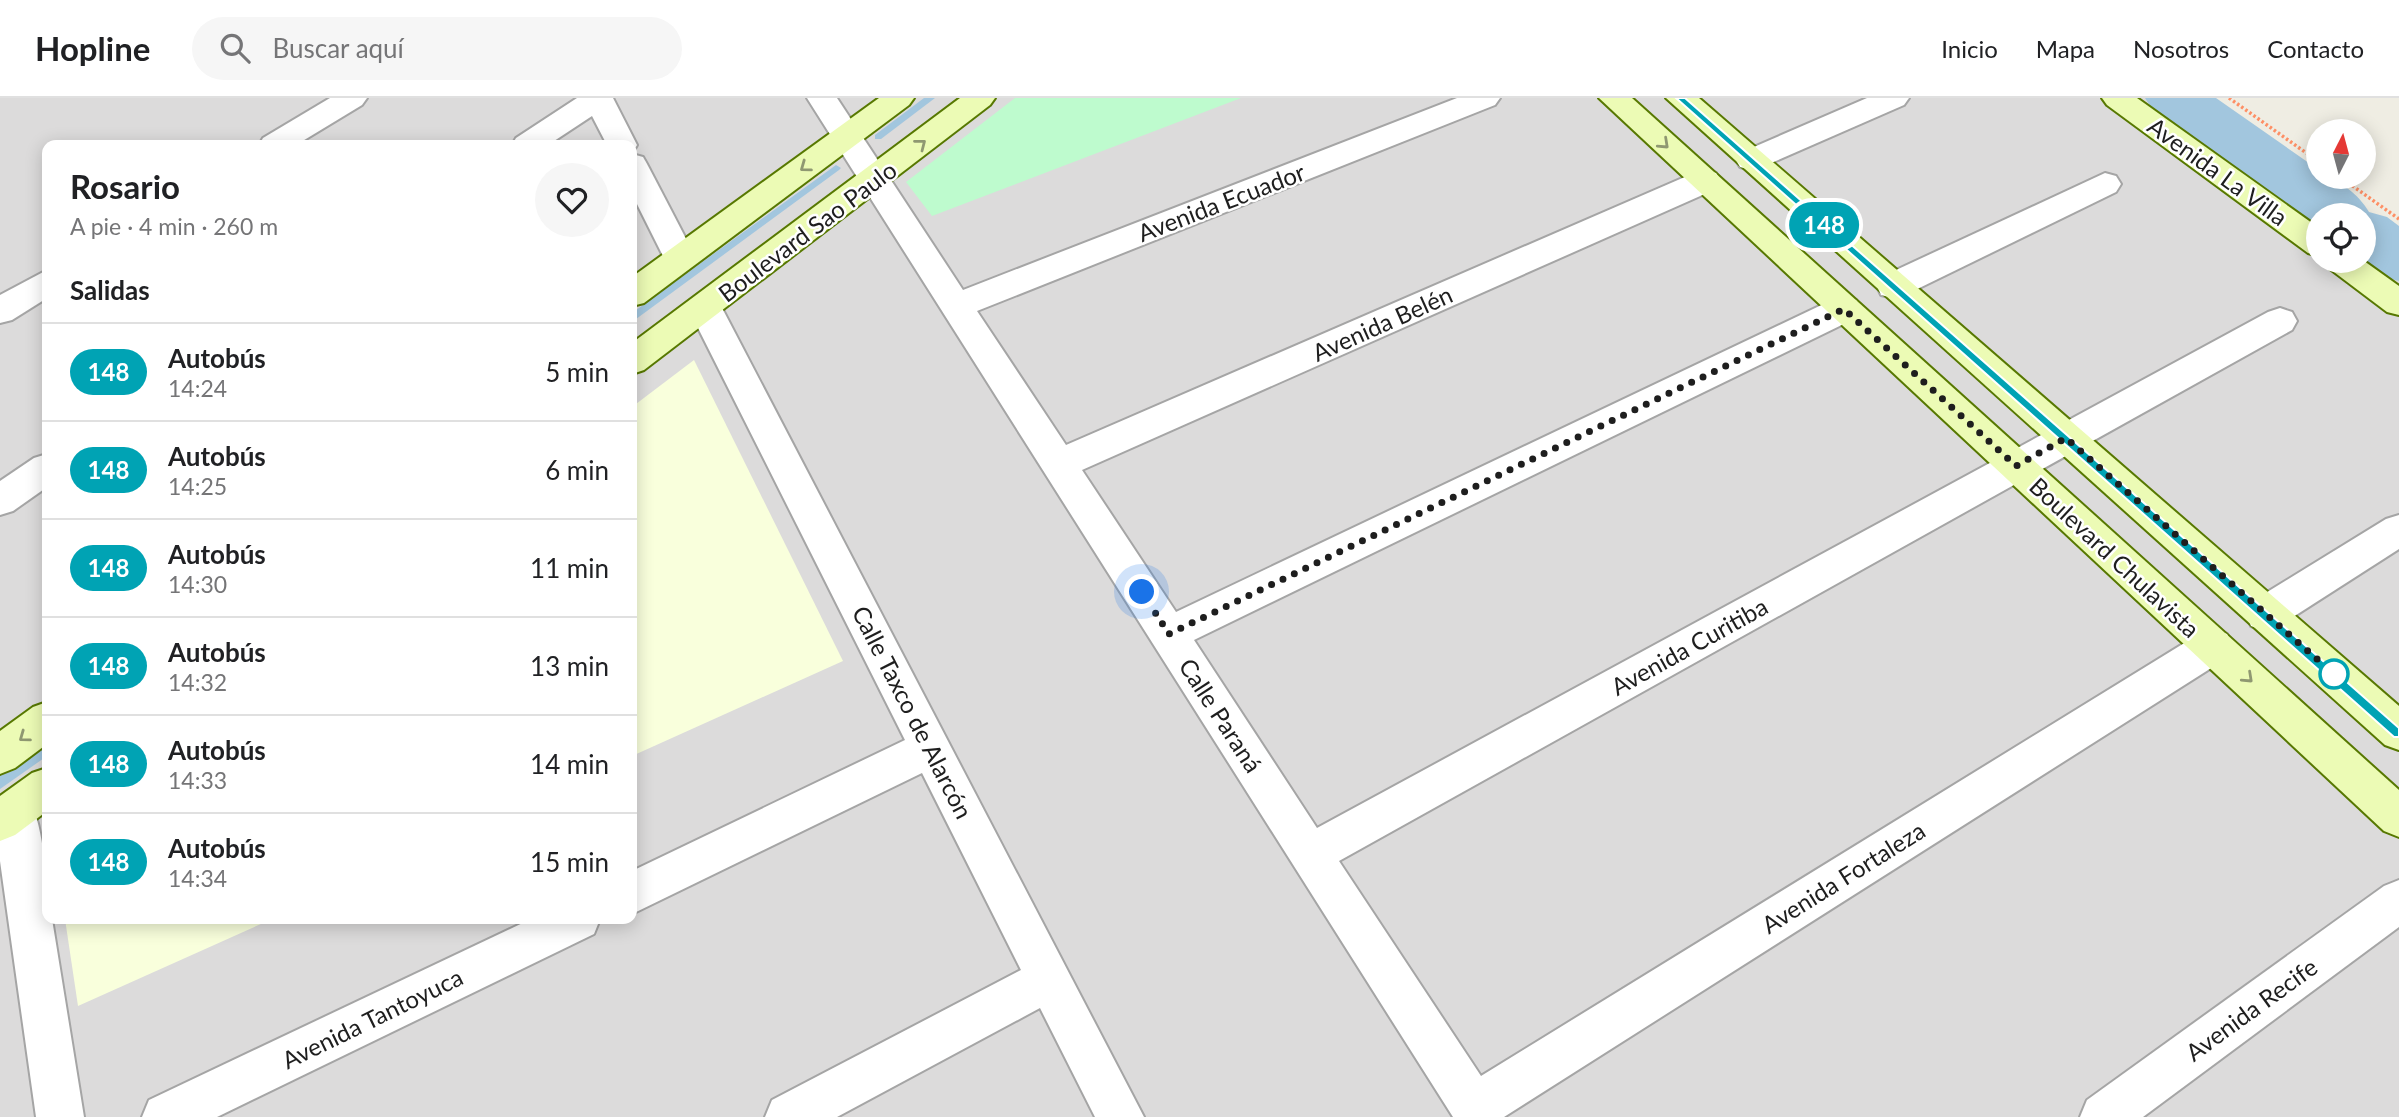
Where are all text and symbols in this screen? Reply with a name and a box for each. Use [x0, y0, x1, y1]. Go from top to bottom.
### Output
search box [192, 17, 682, 80]
text: Hopline [35, 28, 150, 68]
icon: search [216, 29, 254, 67]
text: Buscar aquí [272, 32, 404, 64]
text: Inicio [1941, 34, 1998, 63]
text: Mapa [2036, 34, 2095, 63]
text: Nosotros [2133, 34, 2229, 63]
text: Contacto [2267, 34, 2364, 63]
street label: Avenida La Villa [2143, 111, 2293, 231]
north arrow [2306, 119, 2376, 189]
map controls [2306, 119, 2376, 273]
one-way arrow [1656, 136, 1669, 148]
one-way arrow [914, 139, 926, 152]
street label: Boulevard Sao Paulo [712, 155, 902, 307]
street label: Avenida Ecuador [1133, 157, 1309, 247]
one-way arrow [800, 159, 813, 171]
button: heart [535, 163, 609, 237]
text: Rosario [70, 166, 180, 206]
line badge: 148 [1784, 202, 1864, 248]
button: locate [2306, 203, 2376, 273]
text: 148 [1803, 210, 1845, 239]
text: A pie · 4 min · 260 m [70, 212, 278, 240]
text: Salidas [70, 274, 150, 306]
street label: Avenida Belén [1307, 279, 1457, 367]
text: Autobús [168, 342, 266, 374]
text: 5 min [545, 356, 609, 388]
text: 148 [88, 357, 129, 386]
text: 14:24 [168, 374, 227, 402]
text: Autobús [168, 440, 266, 472]
text: 6 min [545, 454, 609, 486]
text: 148 [88, 455, 129, 484]
street label: Boulevard Chulavista [2024, 471, 2206, 643]
text: 14:25 [168, 472, 227, 500]
text: Autobús [168, 538, 266, 570]
text: 11 min [530, 552, 609, 584]
text: 148 [88, 553, 129, 582]
text: 14:30 [168, 570, 227, 598]
your location [1124, 574, 1159, 609]
street label: Avenida Curitiba [1606, 591, 1772, 701]
street label: Calle Taxco de Alarcón [847, 601, 979, 823]
text: Autobús [168, 636, 266, 668]
text: 13 min [530, 650, 609, 682]
text: 148 [88, 651, 129, 680]
street label: Calle Paraná [1173, 653, 1269, 777]
unlabelled marker [2319, 659, 2349, 689]
text: 14:32 [168, 668, 227, 696]
one-way arrow [2240, 670, 2253, 683]
one-way arrow [19, 729, 32, 742]
text: Autobús [168, 734, 266, 766]
text: 14 min [530, 748, 609, 780]
text: 148 [88, 749, 129, 778]
text: 14:33 [168, 766, 227, 794]
street label: Avenida Fortaleza [1756, 815, 1930, 939]
text: Autobús [168, 832, 266, 864]
text: 15 min [530, 846, 609, 878]
text: 148 [88, 847, 129, 876]
text: 14:34 [168, 864, 227, 892]
street label: Avenida Recife [2180, 952, 2322, 1066]
street label: Avenida Tantoyuca [277, 962, 467, 1074]

